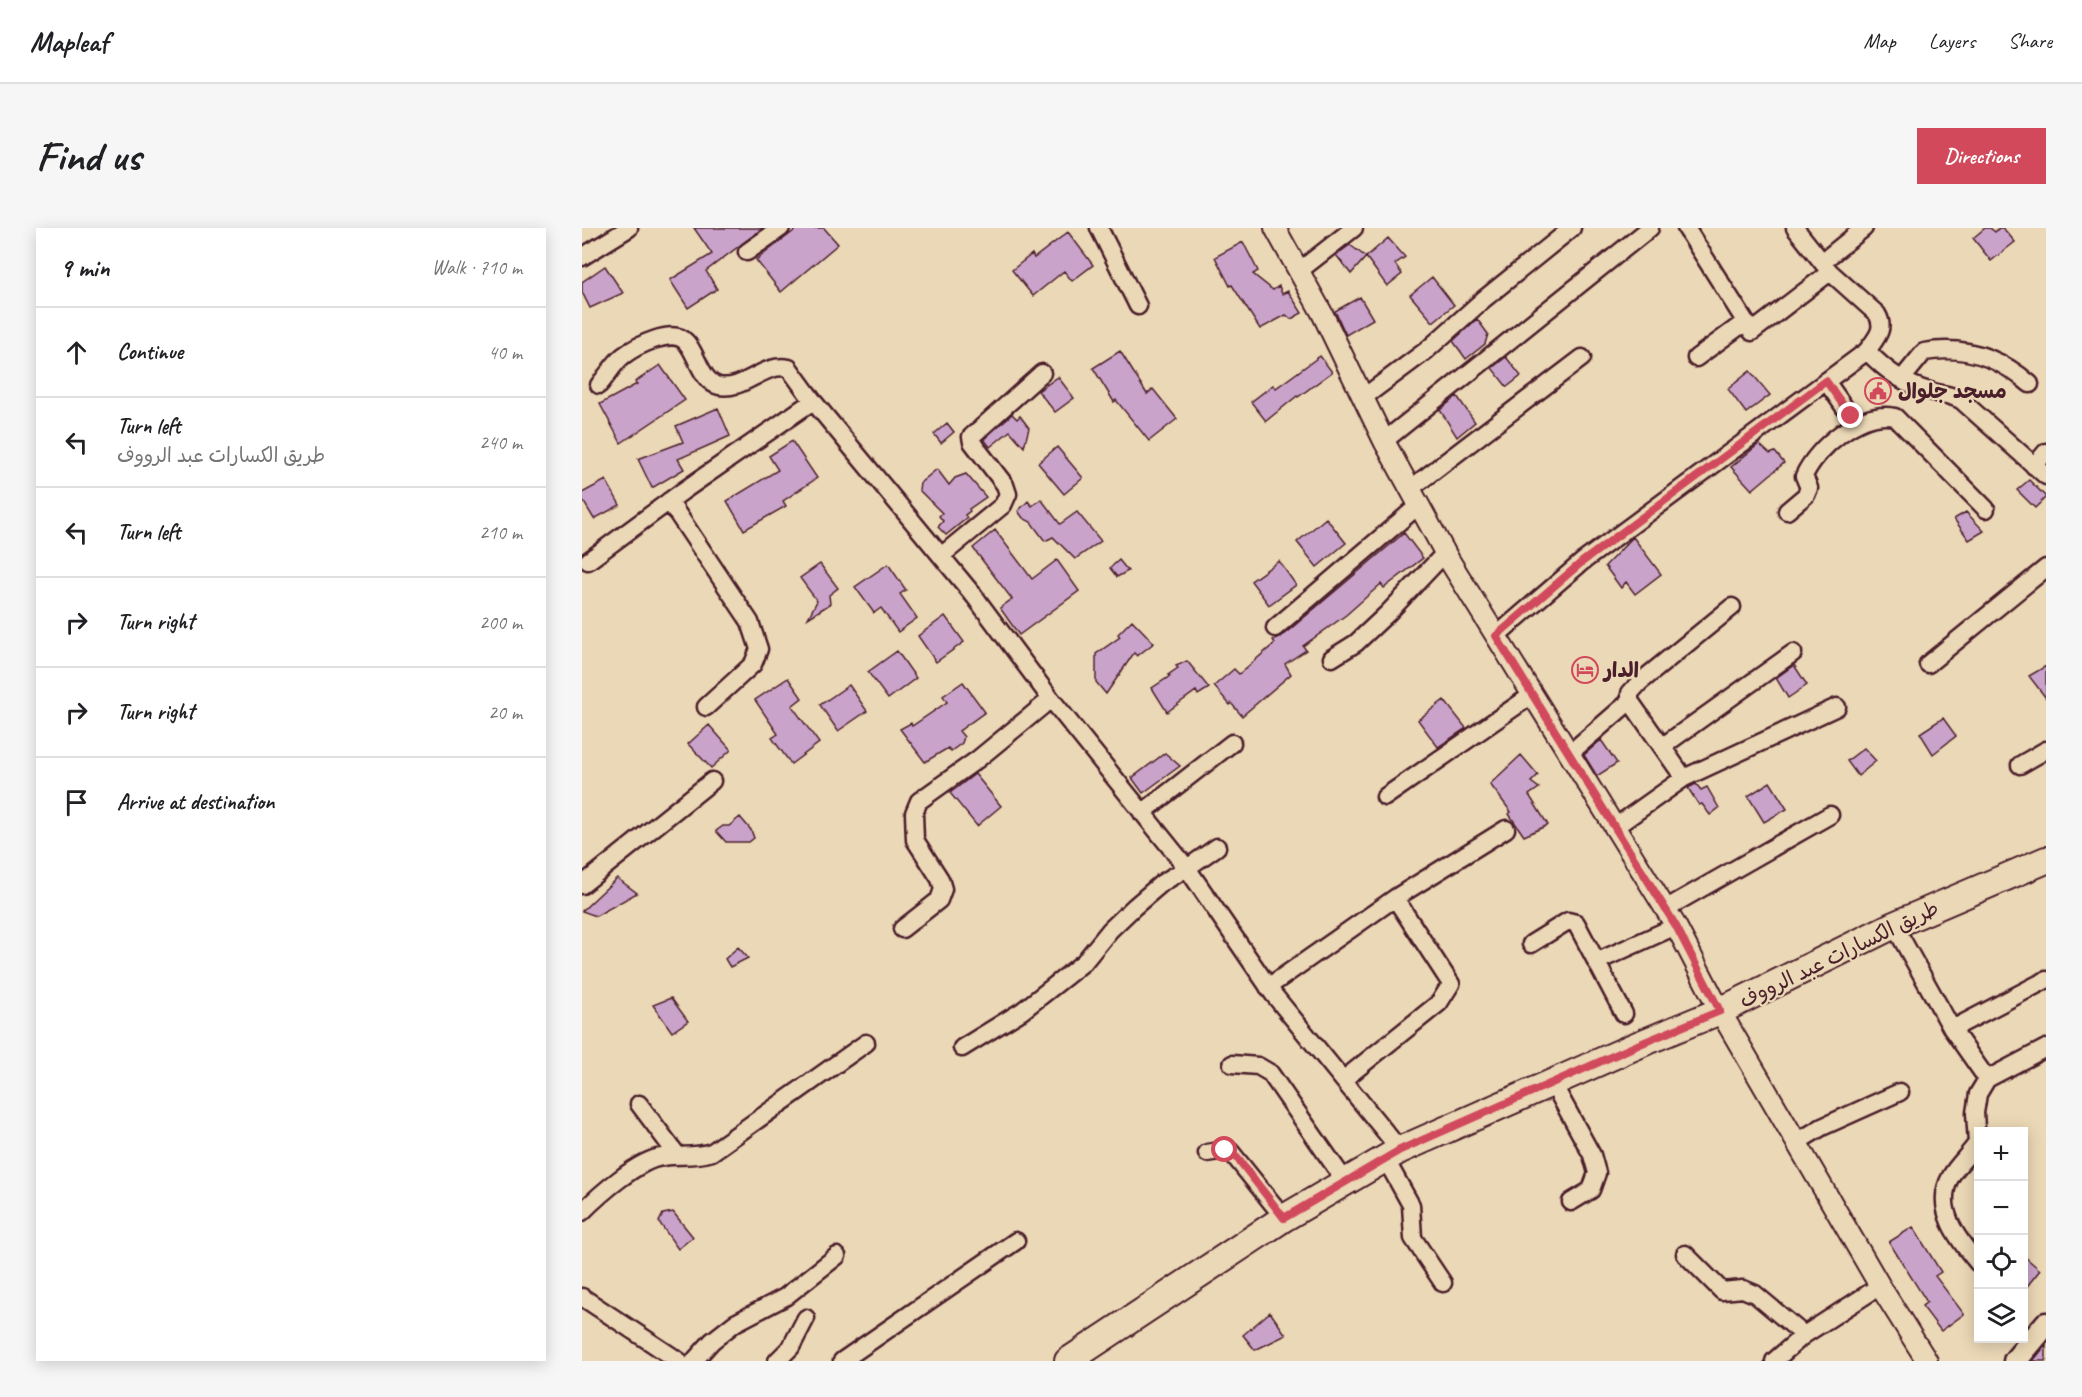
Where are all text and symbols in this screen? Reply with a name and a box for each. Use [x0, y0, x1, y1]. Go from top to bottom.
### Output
text: Mapleaf [30, 24, 108, 59]
text: Map [1863, 28, 1896, 54]
text: Layers [1929, 28, 1975, 54]
text: Share [2008, 28, 2052, 54]
button: Directions [1917, 128, 2046, 184]
text: Find us [36, 130, 141, 183]
text: 9 min [60, 251, 110, 284]
text: Walk · 710 m [432, 255, 522, 280]
icon: ahead [60, 336, 93, 369]
text: Continue [117, 338, 183, 366]
text: 40 m [488, 340, 522, 365]
public building icon: مسجد جلوال [1863, 376, 1893, 406]
place label: مسجد جلوال [1898, 378, 2007, 404]
route end [1837, 402, 1863, 428]
text: Turn left [117, 412, 181, 440]
icon: left [60, 426, 93, 459]
text: 240 m [479, 430, 522, 455]
text: طريق الكسارات عبد الرووف [117, 443, 325, 468]
icon: left [60, 516, 93, 549]
text: Turn left [117, 518, 181, 546]
text: 210 m [479, 520, 522, 545]
icon: right [60, 606, 93, 639]
text: Turn right [117, 608, 194, 636]
text: 200 m [479, 610, 522, 635]
hotel icon: الدار [1570, 655, 1600, 685]
place label: الدار [1602, 657, 1639, 683]
icon: right [60, 696, 93, 729]
text: Turn right [117, 698, 194, 726]
text: 20 m [488, 700, 522, 725]
icon: arrive [60, 786, 93, 819]
text: Arrive at destination [117, 788, 274, 816]
street label: طريق الكسارات عبد الرووف [1735, 894, 1943, 1014]
map controls [1974, 1127, 2028, 1343]
button: + [1974, 1127, 2028, 1181]
route start [1211, 1136, 1237, 1162]
button: − [1974, 1181, 2028, 1235]
button: locate [1974, 1235, 2028, 1289]
button: layers [1974, 1289, 2028, 1343]

